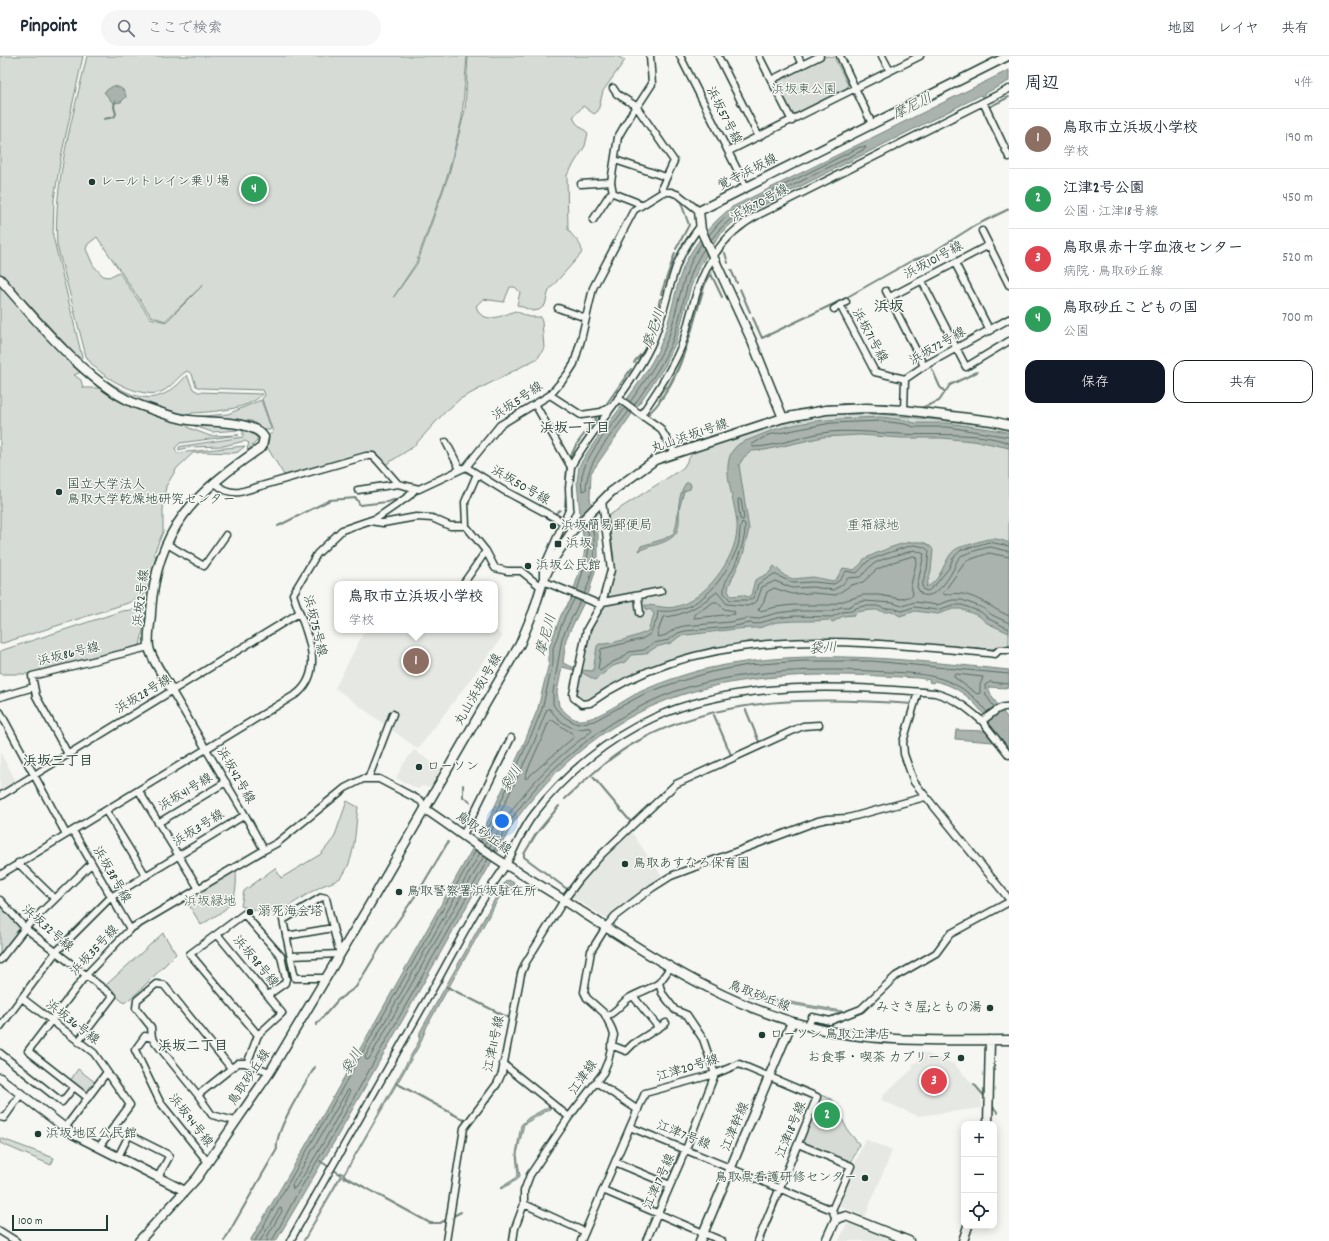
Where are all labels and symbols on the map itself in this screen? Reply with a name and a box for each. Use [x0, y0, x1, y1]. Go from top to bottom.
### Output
park label: 浜坂東公園 [771, 81, 837, 100]
street label: 浜坂57号線 [700, 84, 746, 149]
water label: 摩尼川 [890, 89, 936, 125]
street label: 覚寺浜坂線 [715, 149, 782, 196]
place label: レールトレイン乗り場 [100, 173, 229, 192]
pin: 4 [241, 174, 267, 204]
marker: レールトレイン乗り場 [87, 177, 97, 187]
street label: 浜坂70号線 [727, 180, 793, 228]
street label: 浜坂101号線 [901, 237, 968, 285]
district label: 浜坂 [874, 297, 904, 319]
street label: 浜坂71号線 [846, 305, 892, 368]
water label: 摩尼川 [639, 306, 671, 352]
street label: 浜坂72号線 [906, 323, 971, 371]
street label: 浜坂5号線 [489, 377, 548, 426]
street label: 丸山浜坂1号線 [649, 415, 732, 459]
district label: 浜坂一丁目 [540, 419, 610, 439]
street label: 浜坂50号線 [487, 461, 554, 511]
place label: 国立大学法人 鳥取大学乾燥地研究センター [67, 476, 235, 510]
marker: 国立大学法人 鳥取大学乾燥地研究センター [54, 487, 64, 497]
place label: 浜坂簡易郵便局 [561, 517, 652, 536]
park label: 重箱緑地 [847, 517, 899, 536]
marker: 浜坂簡易郵便局 [548, 521, 558, 531]
place label: 浜坂 [566, 535, 592, 554]
marker: 浜坂 [553, 539, 563, 549]
place label: 浜坂公民館 [536, 557, 601, 576]
marker: 浜坂公民館 [523, 561, 533, 571]
street label: 浜坂2号線 [129, 567, 155, 628]
street label: 浜坂75号線 [297, 593, 331, 660]
water label: 摩尼川 [532, 612, 562, 658]
street label: 浜坂86号線 [36, 638, 103, 672]
water label: 袋川 [808, 638, 838, 660]
pin: 1 [403, 646, 429, 676]
street label: 丸山浜坂1号線 [451, 649, 508, 730]
street label: 浜坂28号線 [112, 670, 177, 719]
street label: 浜坂42号線 [211, 744, 259, 809]
district label: 浜坂三丁目 [23, 752, 93, 772]
place label: ローソン [427, 758, 479, 777]
marker: ローソン [414, 762, 424, 772]
water label: 袋川 [496, 762, 528, 796]
street label: 浜坂41号線 [155, 769, 218, 817]
street label: 浜坂3号線 [169, 805, 229, 852]
street label: 鳥取砂丘線 [451, 808, 516, 861]
your location [492, 811, 512, 831]
street label: 浜坂38号線 [87, 843, 135, 908]
place label: 鳥取あすなろ保育園 [633, 855, 750, 874]
marker: 鳥取あすなろ保育園 [620, 859, 630, 869]
place label: 鳥取警察署浜坂駐在所 [407, 883, 537, 902]
marker: 鳥取警察署浜坂駐在所 [394, 887, 404, 897]
park label: 浜坂緑地 [184, 893, 236, 912]
street label: 浜坂32号線 [17, 901, 78, 958]
place label: 溺死海会塔 [258, 903, 323, 922]
marker: 溺死海会塔 [245, 907, 255, 917]
street label: 浜坂35号線 [66, 920, 124, 981]
street label: 浜坂98号線 [227, 932, 283, 993]
street label: 鳥取砂丘線 [725, 976, 794, 1018]
street label: 浜坂36号線 [41, 996, 104, 1051]
place label: みさき屋;ともの湯 [876, 999, 982, 1018]
marker: みさき屋;ともの湯 [985, 1003, 995, 1013]
street label: 江津11号線 [480, 1013, 510, 1074]
place label: ローソン 鳥取江津店 [770, 1026, 890, 1045]
marker: ローソン 鳥取江津店 [757, 1030, 767, 1040]
district label: 浜坂二丁目 [158, 1037, 228, 1057]
street label: 鳥取砂丘線 [224, 1045, 277, 1110]
water label: 袋川 [337, 1045, 369, 1079]
place label: お食事・喫茶 カプリーヌ [808, 1049, 953, 1068]
street label: 江津20号線 [654, 1050, 723, 1088]
marker: お食事・喫茶 カプリーヌ [956, 1053, 966, 1063]
street label: 江津線 [565, 1056, 604, 1099]
pin: 3 [921, 1066, 947, 1096]
street label: 浜坂94号線 [163, 1090, 218, 1153]
street label: 江津幹線 [717, 1098, 755, 1155]
street label: 江津18号線 [772, 1098, 812, 1161]
pin: 2 [814, 1100, 840, 1130]
street label: 江津7号線 [653, 1117, 714, 1156]
place label: 浜坂地区公民館 [46, 1125, 137, 1144]
marker: 浜坂地区公民館 [33, 1129, 43, 1139]
street label: 江津17号線 [639, 1150, 681, 1213]
place label: 鳥取県看護研修センター [715, 1169, 857, 1188]
marker: 鳥取県看護研修センター [860, 1173, 870, 1183]
scale bar [12, 1213, 108, 1232]

